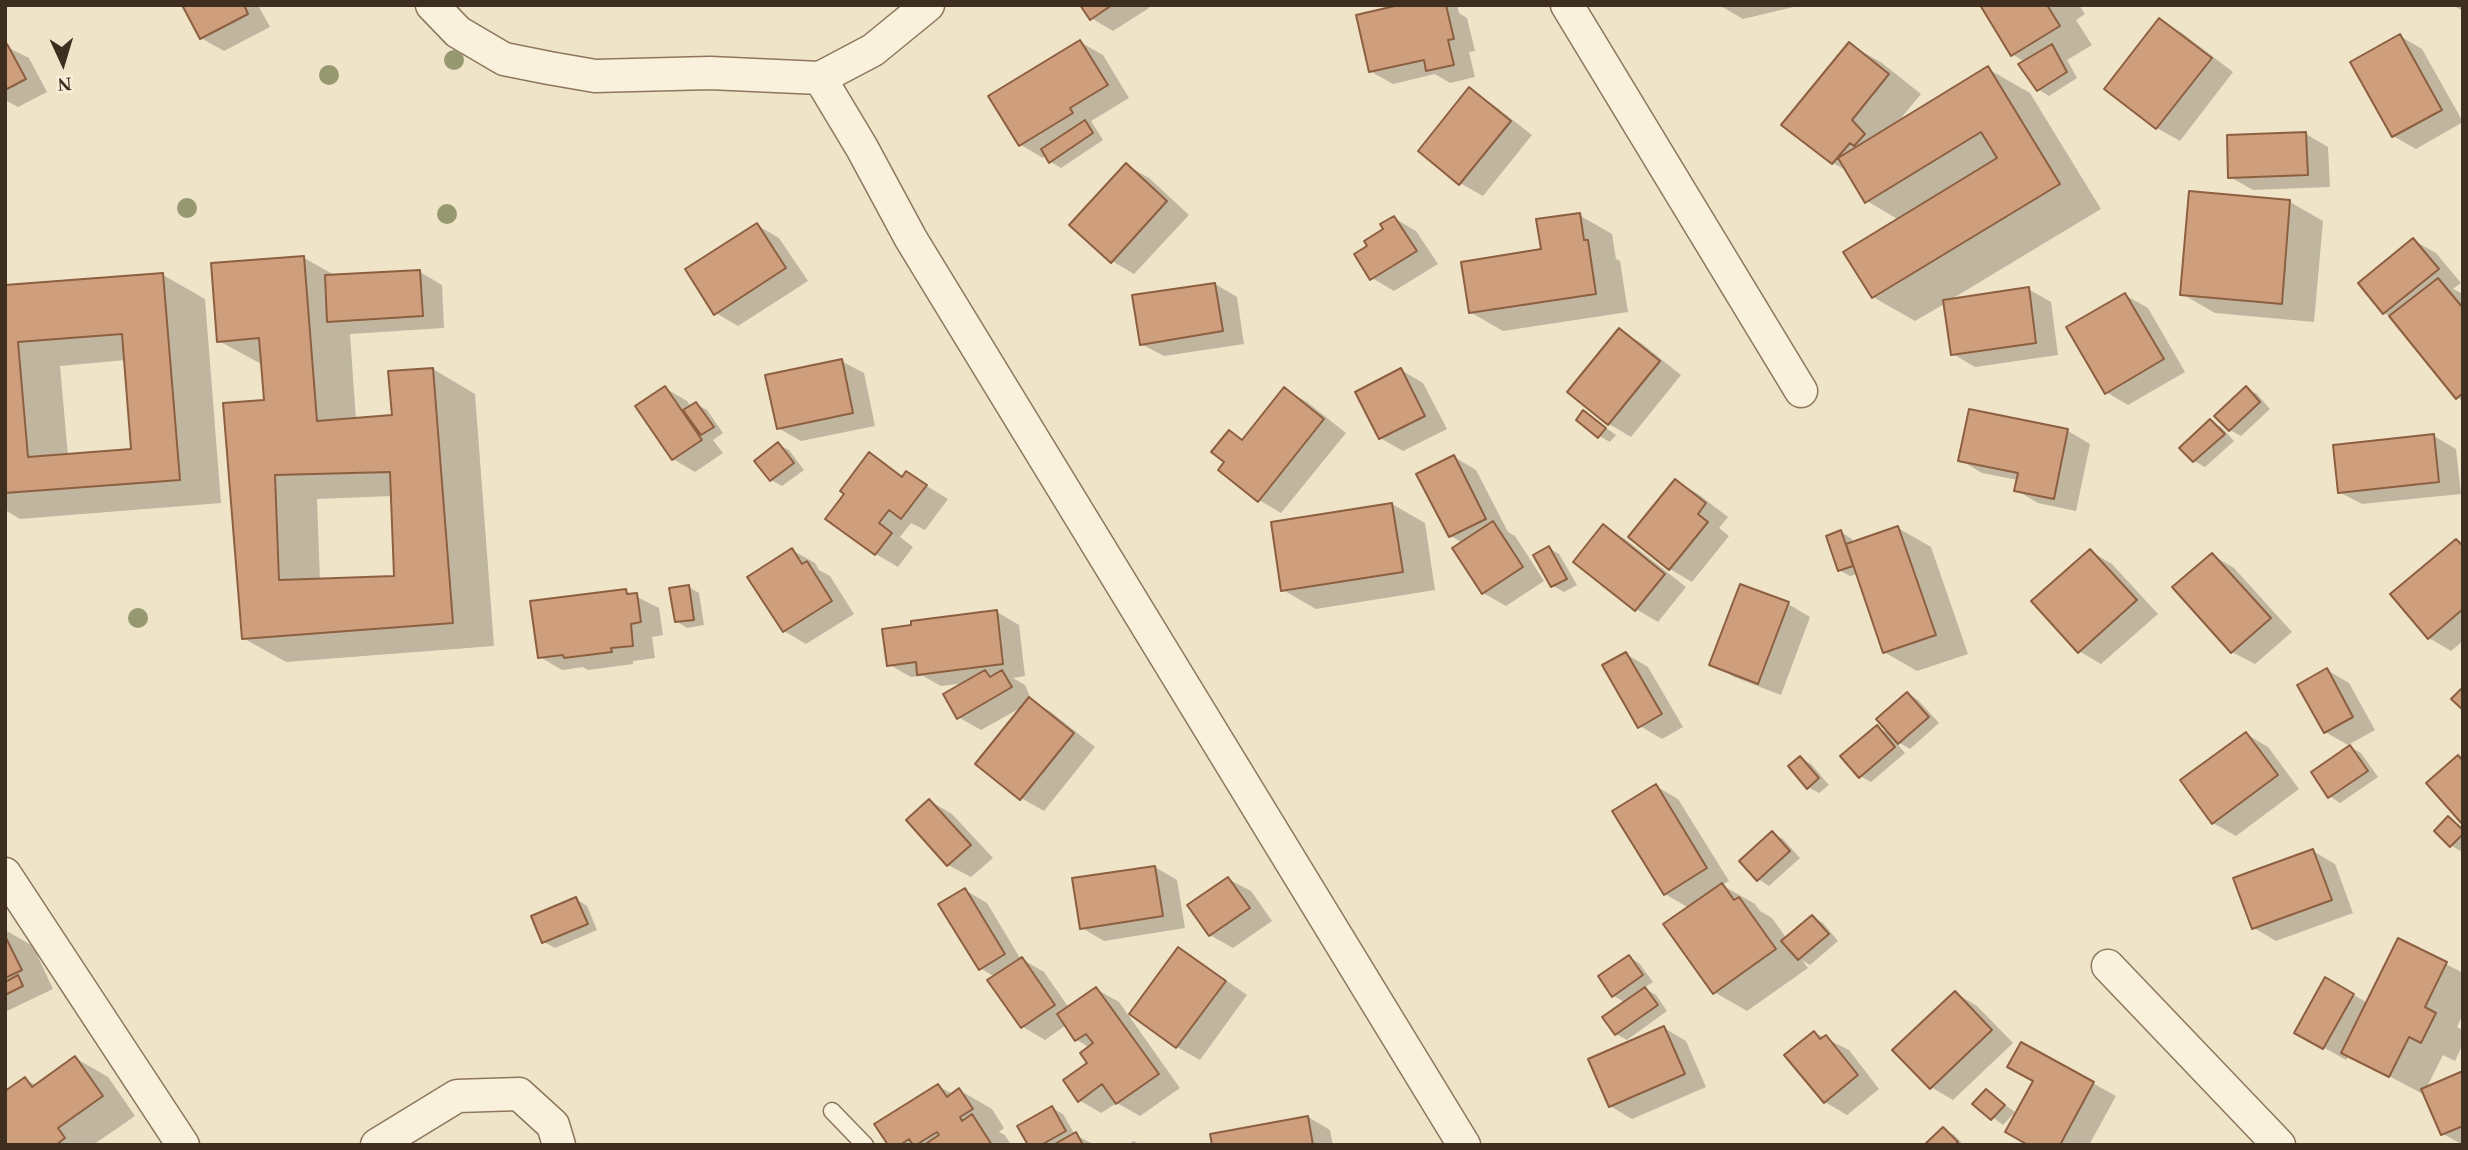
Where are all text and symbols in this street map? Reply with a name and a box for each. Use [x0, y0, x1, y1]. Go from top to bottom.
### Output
north arrow [28, 28, 98, 98]
text: N [57, 73, 72, 95]

